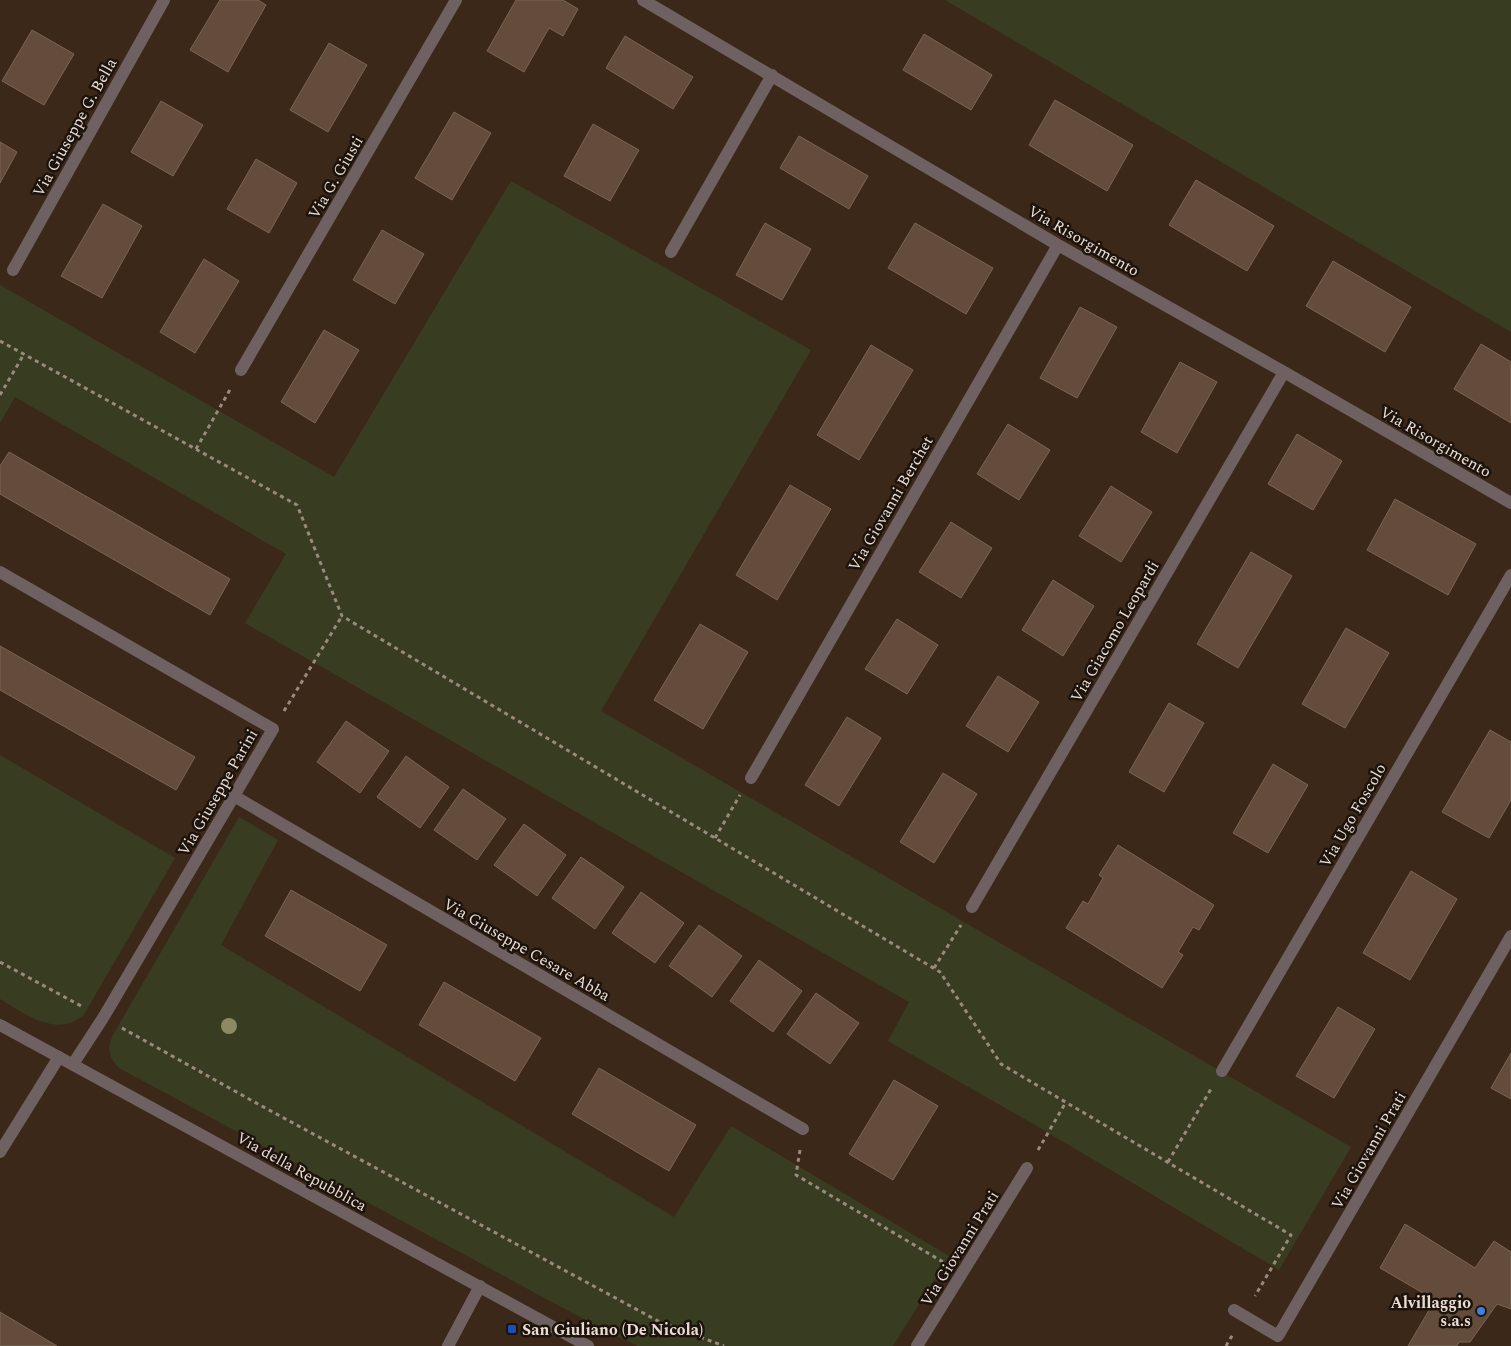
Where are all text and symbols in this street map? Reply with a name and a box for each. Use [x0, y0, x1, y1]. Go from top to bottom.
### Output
street label: Via Giuseppe G. Bella [27, 54, 123, 201]
street label: Via G. Giusti [302, 131, 369, 224]
street label: Via Risorgimento [1023, 199, 1144, 283]
street label: Via Risorgimento [1375, 400, 1496, 484]
street label: Via Giovanni Berchet [842, 431, 940, 576]
street label: Via Giacomo Leopardi [1064, 556, 1165, 707]
street label: Via Giuseppe Parini [172, 725, 264, 860]
street label: Via Ugo Foscolo [1313, 759, 1392, 872]
street label: Via Giuseppe Cesare Abba [439, 892, 615, 1008]
street label: Via Giovanni Prati [1325, 1087, 1412, 1214]
street label: Via della Repubblica [232, 1126, 371, 1218]
street label: Via Giovanni Prati [915, 1186, 1005, 1311]
place label: Alvillaggio s.a.s [1391, 1291, 1471, 1333]
marker: Alvillaggio s.a.s [1475, 1305, 1487, 1317]
place label: San Giuliano (De Nicola) [522, 1318, 703, 1342]
marker: San Giuliano (De Nicola) [506, 1323, 518, 1335]

